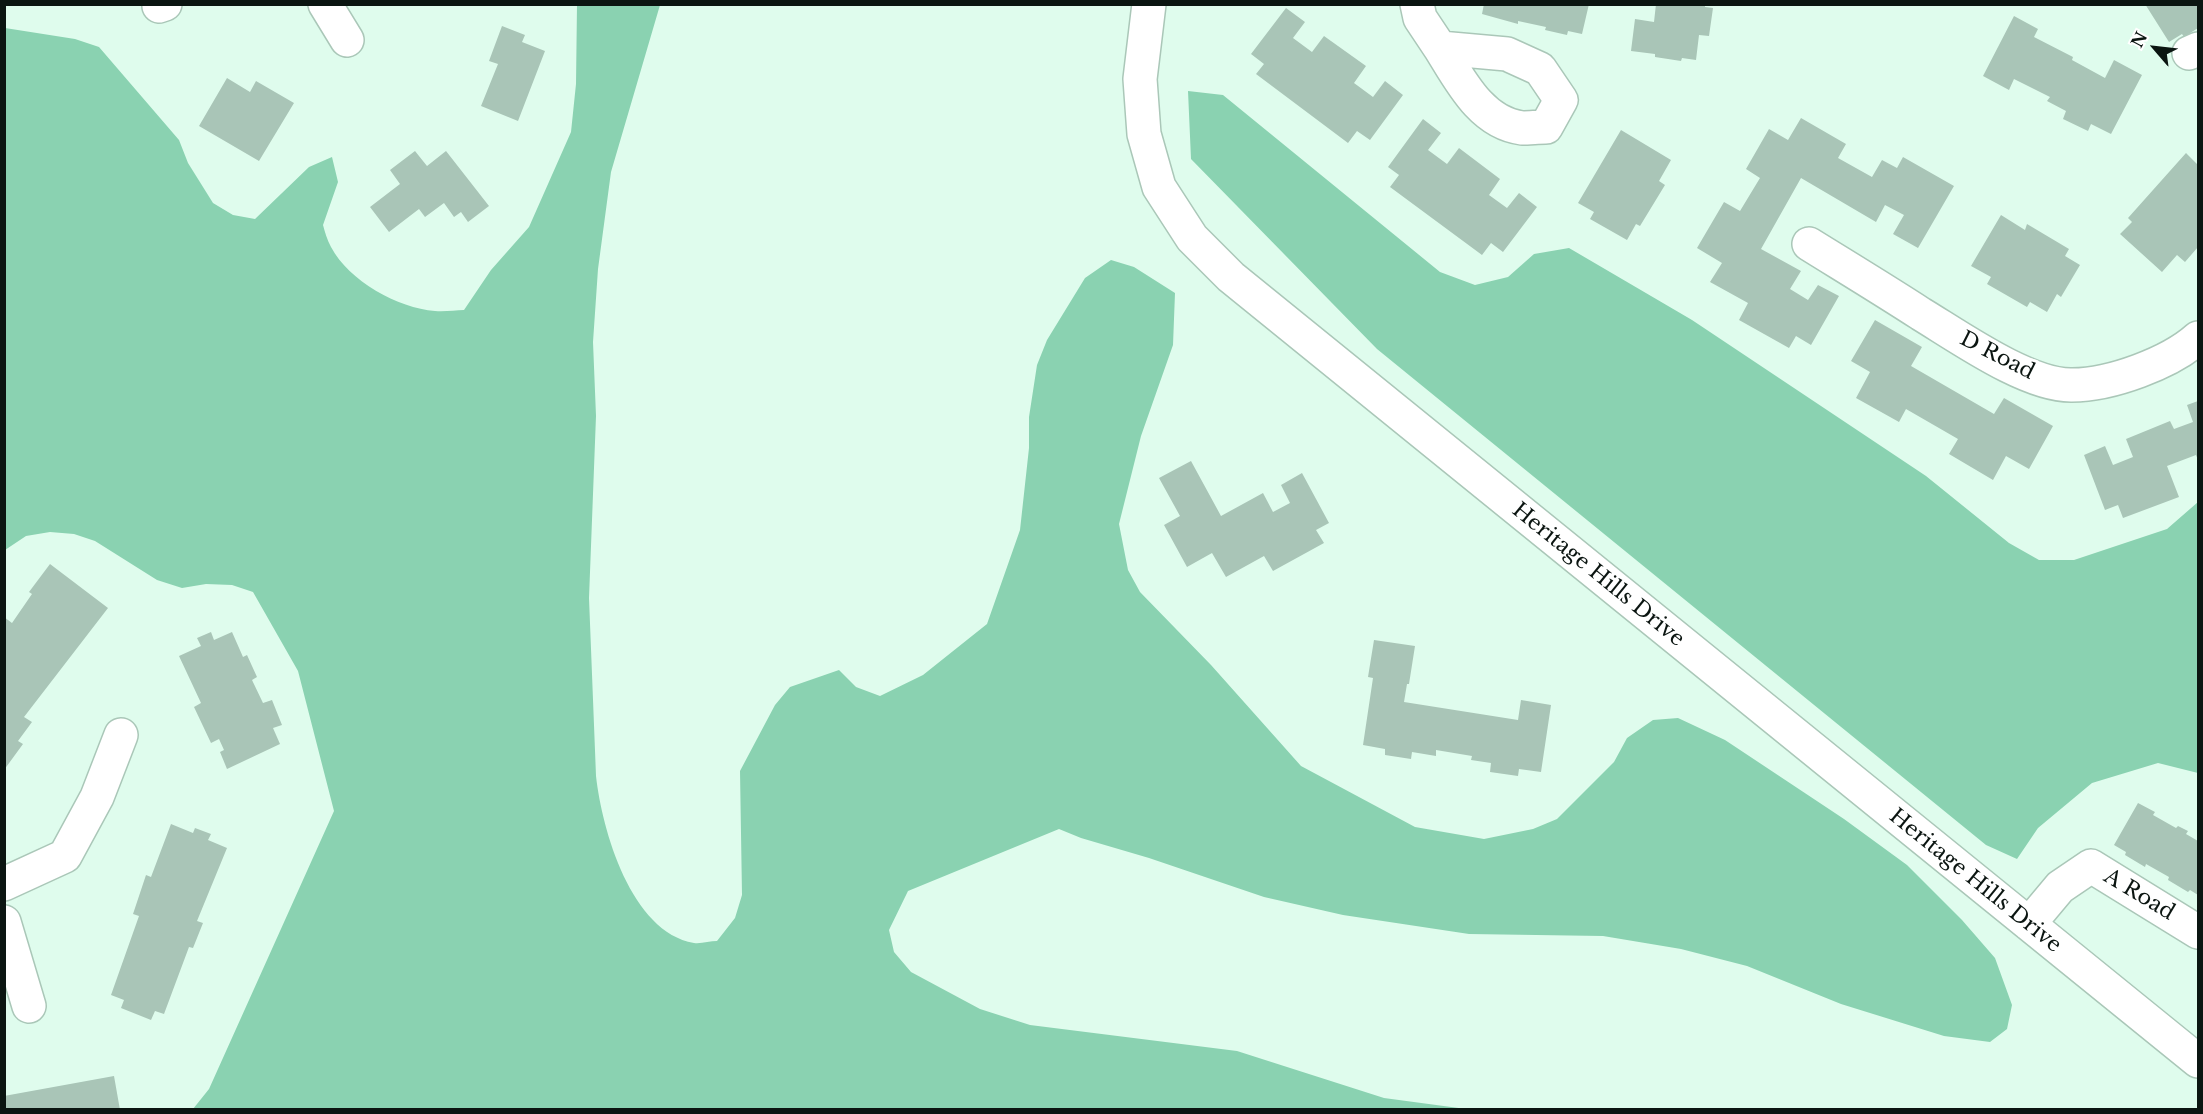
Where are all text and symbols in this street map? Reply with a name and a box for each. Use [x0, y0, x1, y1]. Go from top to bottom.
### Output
north arrow [2125, 18, 2185, 78]
text: N [2127, 28, 2151, 51]
street label: D Road [1955, 327, 2039, 385]
street label: Heritage Hills Drive [1507, 498, 1689, 652]
street label: Heritage Hills Drive [1884, 804, 2066, 958]
street label: A Road [2099, 864, 2179, 926]

